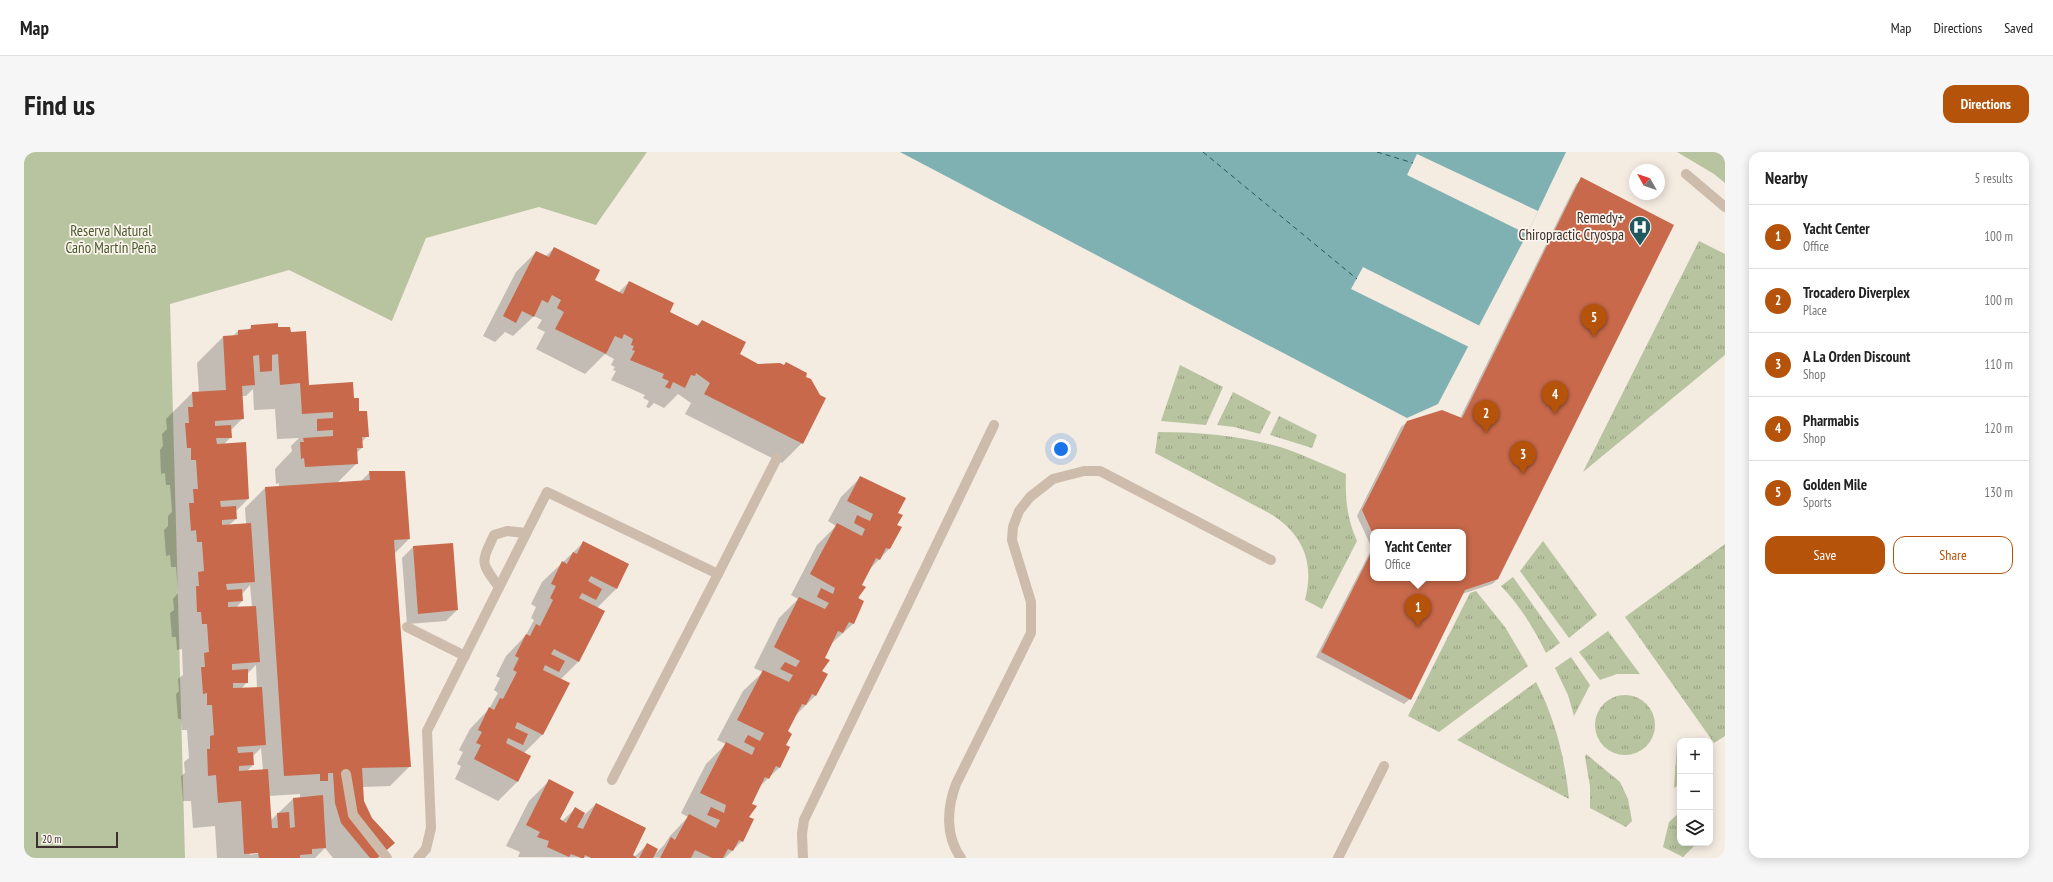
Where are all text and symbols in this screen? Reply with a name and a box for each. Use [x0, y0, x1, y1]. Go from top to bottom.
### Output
text: Map [20, 16, 49, 40]
text: Map [1891, 19, 1911, 37]
text: Directions [1933, 19, 1982, 37]
text: Saved [2004, 19, 2033, 37]
button: Directions [1943, 85, 2029, 123]
text: Find us [24, 86, 95, 123]
north arrow [1629, 164, 1665, 200]
text: Nearby [1765, 167, 1808, 189]
text: 5 results [1974, 170, 2013, 187]
place label: Remedy+ Chiropractic Cryospa [1519, 208, 1624, 244]
hospital icon: Remedy+ Chiropractic Cryospa [1627, 214, 1653, 247]
text: Yacht Center [1803, 219, 1870, 238]
park label: Reserva Natural Caño Martín Peña [65, 221, 157, 257]
text: 1 [1775, 228, 1781, 245]
text: 100 m [1984, 228, 2013, 245]
text: Office [1803, 238, 1829, 255]
text: Trocadero Diverplex [1803, 283, 1910, 302]
text: 2 [1775, 292, 1781, 309]
text: 100 m [1984, 292, 2013, 309]
text: Place [1803, 302, 1827, 319]
pin: 5 [1581, 304, 1607, 337]
text: A La Orden Discount [1803, 347, 1910, 366]
text: 3 [1775, 356, 1781, 373]
text: 110 m [1984, 356, 2013, 373]
text: Shop [1803, 366, 1826, 383]
pin: 4 [1542, 381, 1568, 414]
pin: 2 [1473, 400, 1499, 433]
text: Pharmabis [1803, 411, 1859, 430]
text: 4 [1775, 420, 1781, 437]
text: 120 m [1984, 420, 2013, 437]
text: Shop [1803, 430, 1826, 447]
your location [1051, 439, 1071, 459]
pin: 3 [1510, 441, 1536, 474]
text: Golden Mile [1803, 475, 1867, 494]
text: 5 [1775, 484, 1781, 501]
text: 130 m [1984, 484, 2013, 501]
text: Sports [1803, 494, 1832, 511]
popup [1370, 529, 1466, 581]
button: Save [1765, 536, 1885, 574]
button: Share [1893, 536, 2013, 574]
text: Yacht Center [1385, 537, 1451, 556]
text: Office [1385, 556, 1411, 573]
pin: 1 [1405, 594, 1431, 627]
map controls [1677, 738, 1713, 846]
button: + [1677, 738, 1713, 774]
button: − [1677, 774, 1713, 810]
button: layers [1677, 810, 1713, 846]
scale bar [36, 830, 118, 849]
text: 20 m [42, 832, 61, 846]

